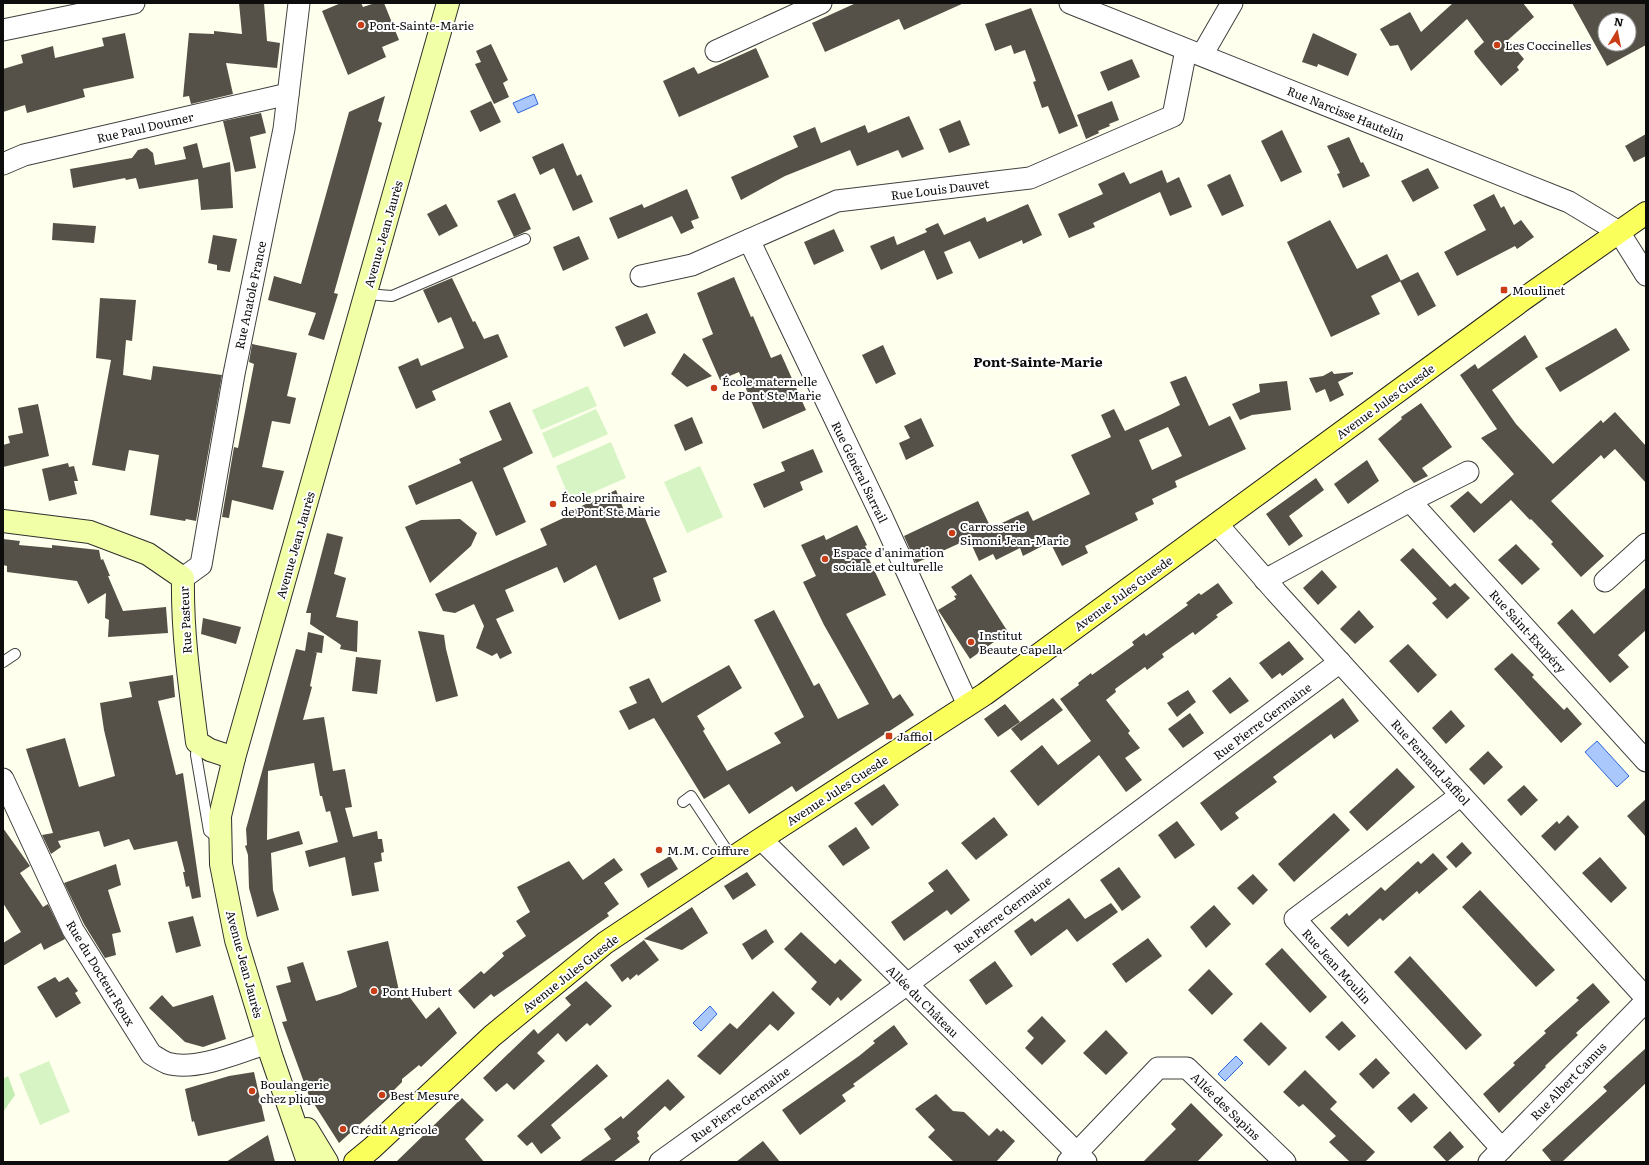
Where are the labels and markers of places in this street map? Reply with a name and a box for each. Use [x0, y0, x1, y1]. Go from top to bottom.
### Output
place label: Pont-Sainte-Marie [369, 16, 474, 34]
marker: Pont-Sainte-Marie [356, 20, 366, 30]
place label: Les Coccinelles [1505, 36, 1592, 54]
marker: Les Coccinelles [1492, 40, 1502, 50]
place label: Moulinet [1512, 281, 1565, 299]
marker: Moulinet [1499, 285, 1509, 295]
place label: École maternelle de Pont Ste Marie [722, 372, 821, 404]
marker: École maternelle de Pont Ste Marie [709, 383, 719, 393]
place label: École primaire de Pont Ste Marie [561, 488, 660, 520]
marker: École primaire de Pont Ste Marie [548, 499, 558, 509]
place label: Carrosserie Simoni Jean-Marie [960, 517, 1069, 549]
marker: Carrosserie Simoni Jean-Marie [947, 528, 957, 538]
place label: Espace d'animation sociale et culturelle [833, 543, 944, 575]
marker: Espace d'animation sociale et culturelle [820, 554, 830, 564]
place label: Institut Beaute Capella [979, 626, 1063, 658]
marker: Institut Beaute Capella [966, 637, 976, 647]
place label: Jaffiol [897, 727, 933, 745]
marker: Jaffiol [884, 731, 894, 741]
place label: M.M. Coiffure [667, 841, 749, 859]
marker: M.M. Coiffure [654, 845, 664, 855]
place label: Pont Hubert [382, 982, 452, 1000]
marker: Pont Hubert [369, 986, 379, 996]
place label: Boulangerie chez plique [260, 1075, 329, 1107]
marker: Boulangerie chez plique [247, 1086, 257, 1096]
place label: Best Mesure [390, 1086, 459, 1104]
marker: Best Mesure [377, 1090, 387, 1100]
place label: Crédit Agricole [351, 1120, 438, 1138]
marker: Crédit Agricole [338, 1124, 348, 1134]

